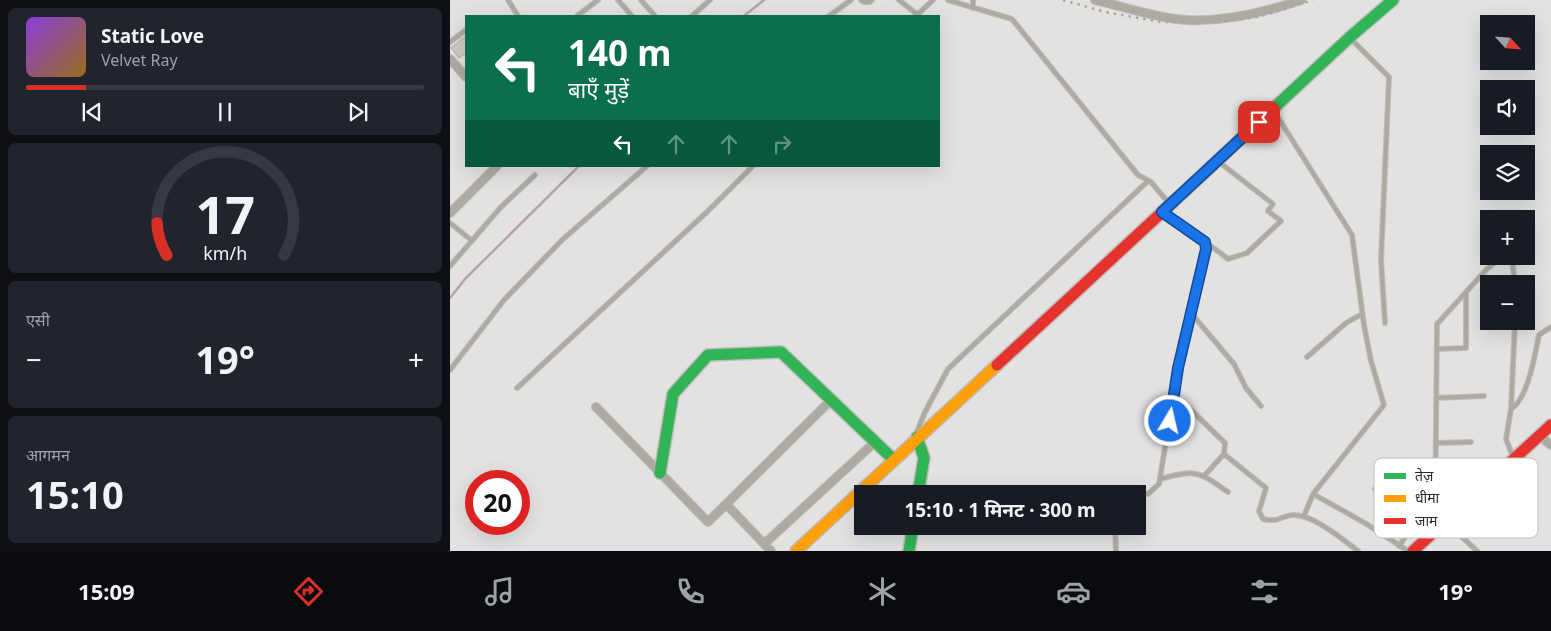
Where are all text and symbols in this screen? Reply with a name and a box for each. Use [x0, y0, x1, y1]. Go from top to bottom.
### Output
north arrow [1480, 15, 1535, 70]
map controls [1480, 15, 1535, 330]
text: Static Love [101, 23, 204, 49]
text: 140 m [568, 29, 671, 76]
icon: left [485, 35, 550, 100]
text: Velvet Ray [101, 49, 178, 71]
text: बाएँ मुड़ें [568, 74, 629, 104]
button: sound [1480, 80, 1535, 135]
icon: previous [78, 98, 106, 126]
icon: pause [211, 98, 239, 126]
icon: next [344, 98, 372, 126]
pin [1238, 101, 1280, 143]
icon: arrive [1245, 108, 1273, 136]
icon: left [609, 130, 637, 158]
icon: ahead [662, 130, 690, 158]
icon: ahead [715, 130, 743, 158]
icon: right [768, 130, 796, 158]
button: layers [1480, 145, 1535, 200]
text: 17 [195, 178, 255, 249]
button: + [1480, 210, 1535, 265]
text: km/h [203, 241, 247, 265]
button: − [1480, 275, 1535, 330]
text: एसी [26, 309, 50, 331]
text: 19° [195, 333, 255, 385]
text: − [26, 340, 42, 378]
text: + [408, 340, 424, 378]
position arrow [1143, 394, 1195, 446]
text: आगमन [26, 444, 70, 466]
legend [1374, 458, 1538, 538]
text: तेज़ [1415, 466, 1434, 485]
text: 15:10 [26, 468, 124, 520]
speed limit sign: 20 [465, 470, 530, 535]
text: धीमा [1415, 488, 1440, 507]
text: 15:10 · 1 मिनट · 300 m [904, 497, 1096, 523]
text: जाम [1415, 511, 1438, 530]
icon: directions [291, 574, 326, 609]
icon: music [482, 574, 517, 609]
icon: phone [673, 574, 708, 609]
icon: climate [865, 574, 900, 609]
icon: car [1056, 574, 1091, 609]
icon: filters [1247, 574, 1282, 609]
text: 15:09 [78, 576, 135, 606]
text: 19° [1438, 576, 1473, 606]

